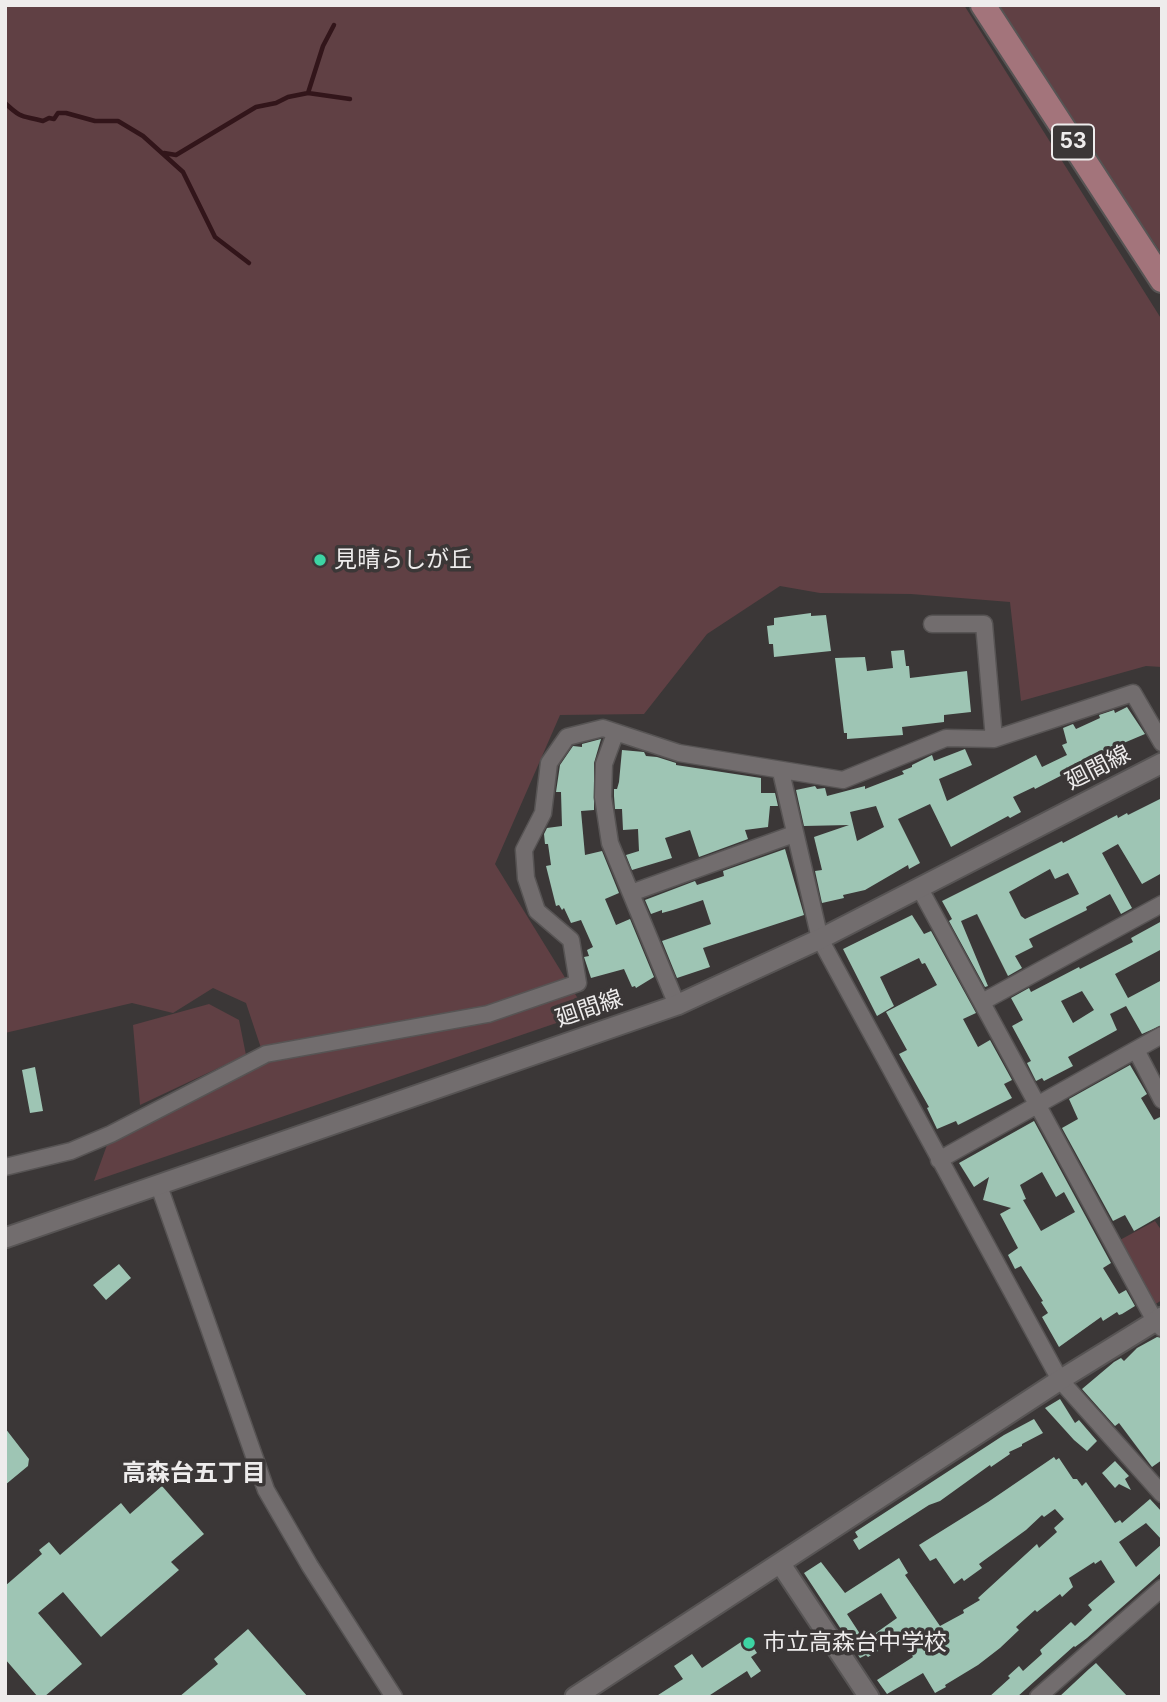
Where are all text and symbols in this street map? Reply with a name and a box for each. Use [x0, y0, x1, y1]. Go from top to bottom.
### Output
road number: 53 [1052, 124, 1094, 160]
place label: 見晴らしが丘 [334, 546, 472, 574]
marker: 見晴らしが丘 [312, 552, 328, 568]
street label: 廻間線 [1061, 740, 1135, 796]
street label: 廻間線 [552, 985, 626, 1033]
district label: 高森台五丁目 [122, 1460, 266, 1488]
place label: 市立高森台中学校 [763, 1629, 947, 1657]
marker: 市立高森台中学校 [741, 1635, 757, 1651]

